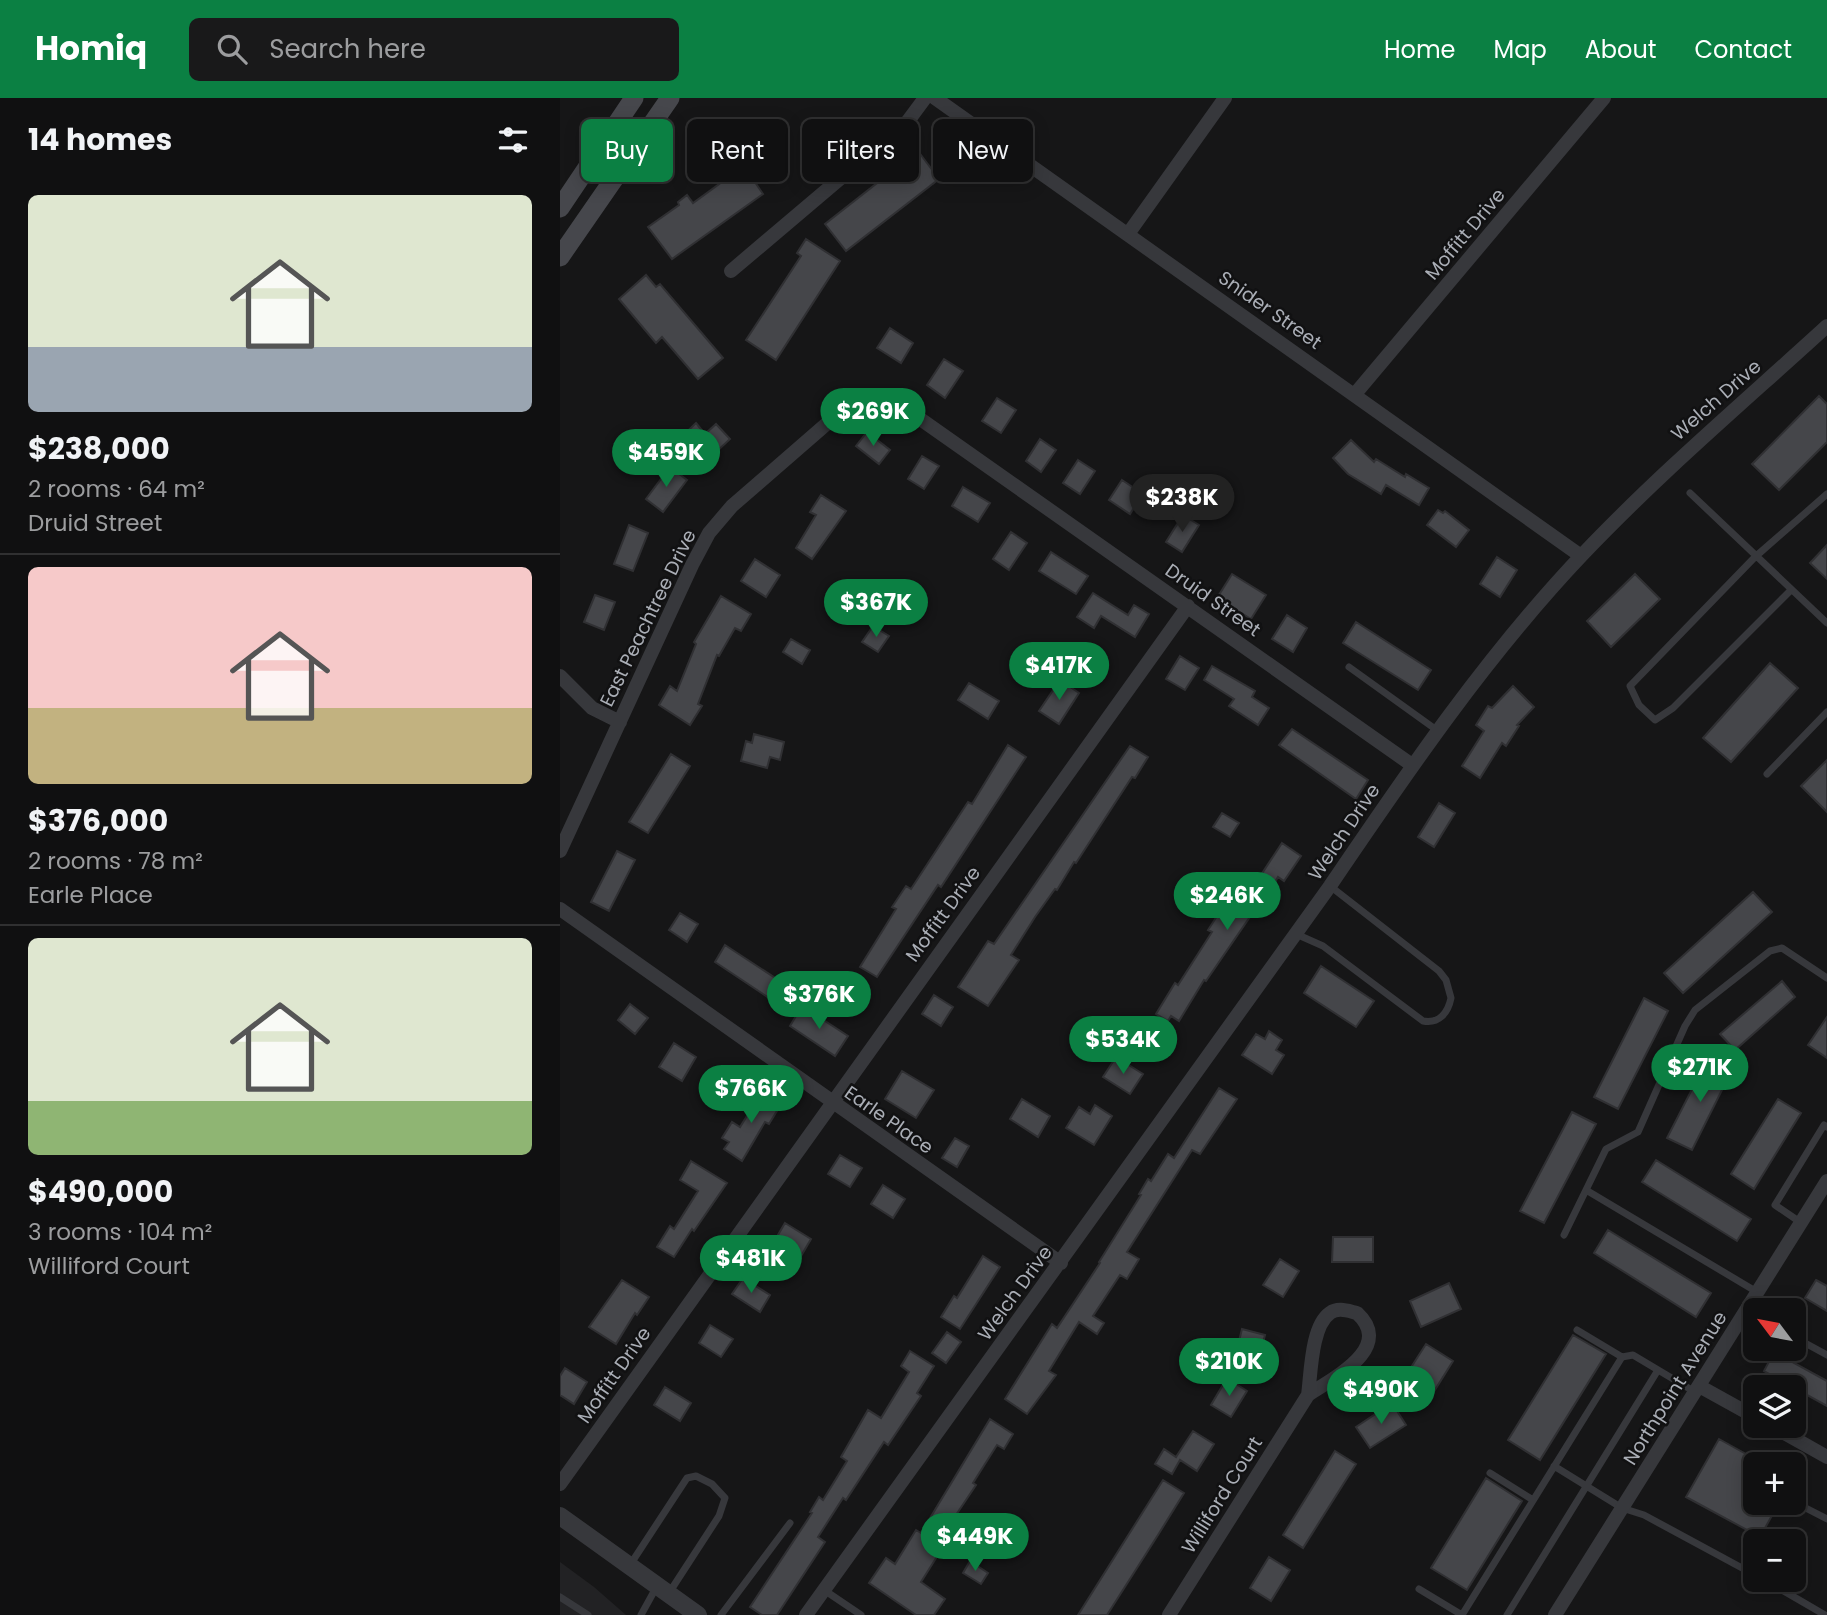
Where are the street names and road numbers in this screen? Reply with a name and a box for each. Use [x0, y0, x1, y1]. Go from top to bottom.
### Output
street label: Moffitt Drive [1419, 182, 1511, 286]
street label: Snider Street [1213, 264, 1327, 356]
street label: Welch Drive [1665, 353, 1767, 447]
street label: East Peachtree Drive [593, 525, 703, 711]
street label: Druid Street [1160, 557, 1266, 643]
street label: Welch Drive [1302, 778, 1386, 886]
street label: Moffitt Drive [899, 861, 987, 967]
street label: Earle Place [839, 1079, 939, 1161]
street label: Welch Drive [971, 1240, 1059, 1346]
street label: Northpoint Avenue [1617, 1306, 1733, 1470]
street label: Moffitt Drive [571, 1321, 657, 1429]
street label: Williford Court [1175, 1431, 1269, 1559]

